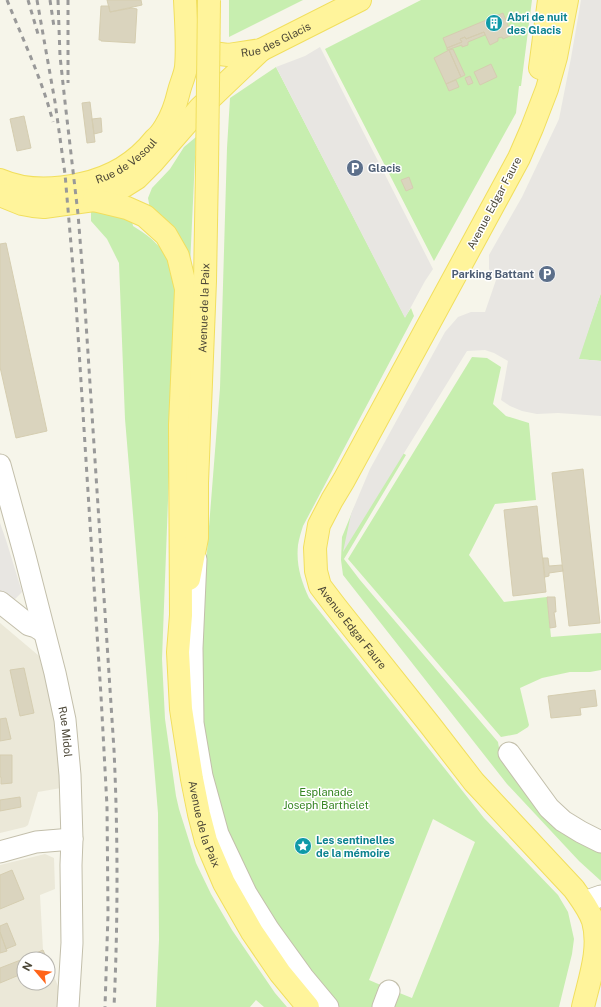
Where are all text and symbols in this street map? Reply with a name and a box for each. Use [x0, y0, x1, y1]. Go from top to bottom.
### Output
place label: Abri de nuit des Glacis [507, 11, 568, 36]
building icon: Abri de nuit des Glacis [484, 13, 504, 33]
street label: Rue des Glacis [240, 20, 313, 59]
street label: Rue de Vesoul [94, 136, 159, 186]
street label: Avenue Edgar Faure [465, 155, 523, 251]
parking icon: Glacis [345, 158, 365, 178]
place label: Glacis [368, 162, 401, 174]
street label: Avenue de la Paix [196, 263, 211, 353]
parking icon: Parking Battant [537, 264, 557, 284]
place label: Parking Battant [451, 268, 534, 280]
street label: Avenue Edgar Faure [316, 583, 389, 671]
street label: Rue Midol [56, 705, 74, 758]
street label: Avenue de la Paix [186, 780, 223, 869]
park label: Esplanade Joseph Barthelet [283, 786, 369, 811]
place label: Les sentinelles de la mémoire [316, 834, 395, 859]
place icon: Les sentinelles de la mémoire [293, 836, 313, 856]
north arrow [16, 951, 56, 991]
text: N [20, 960, 34, 973]

